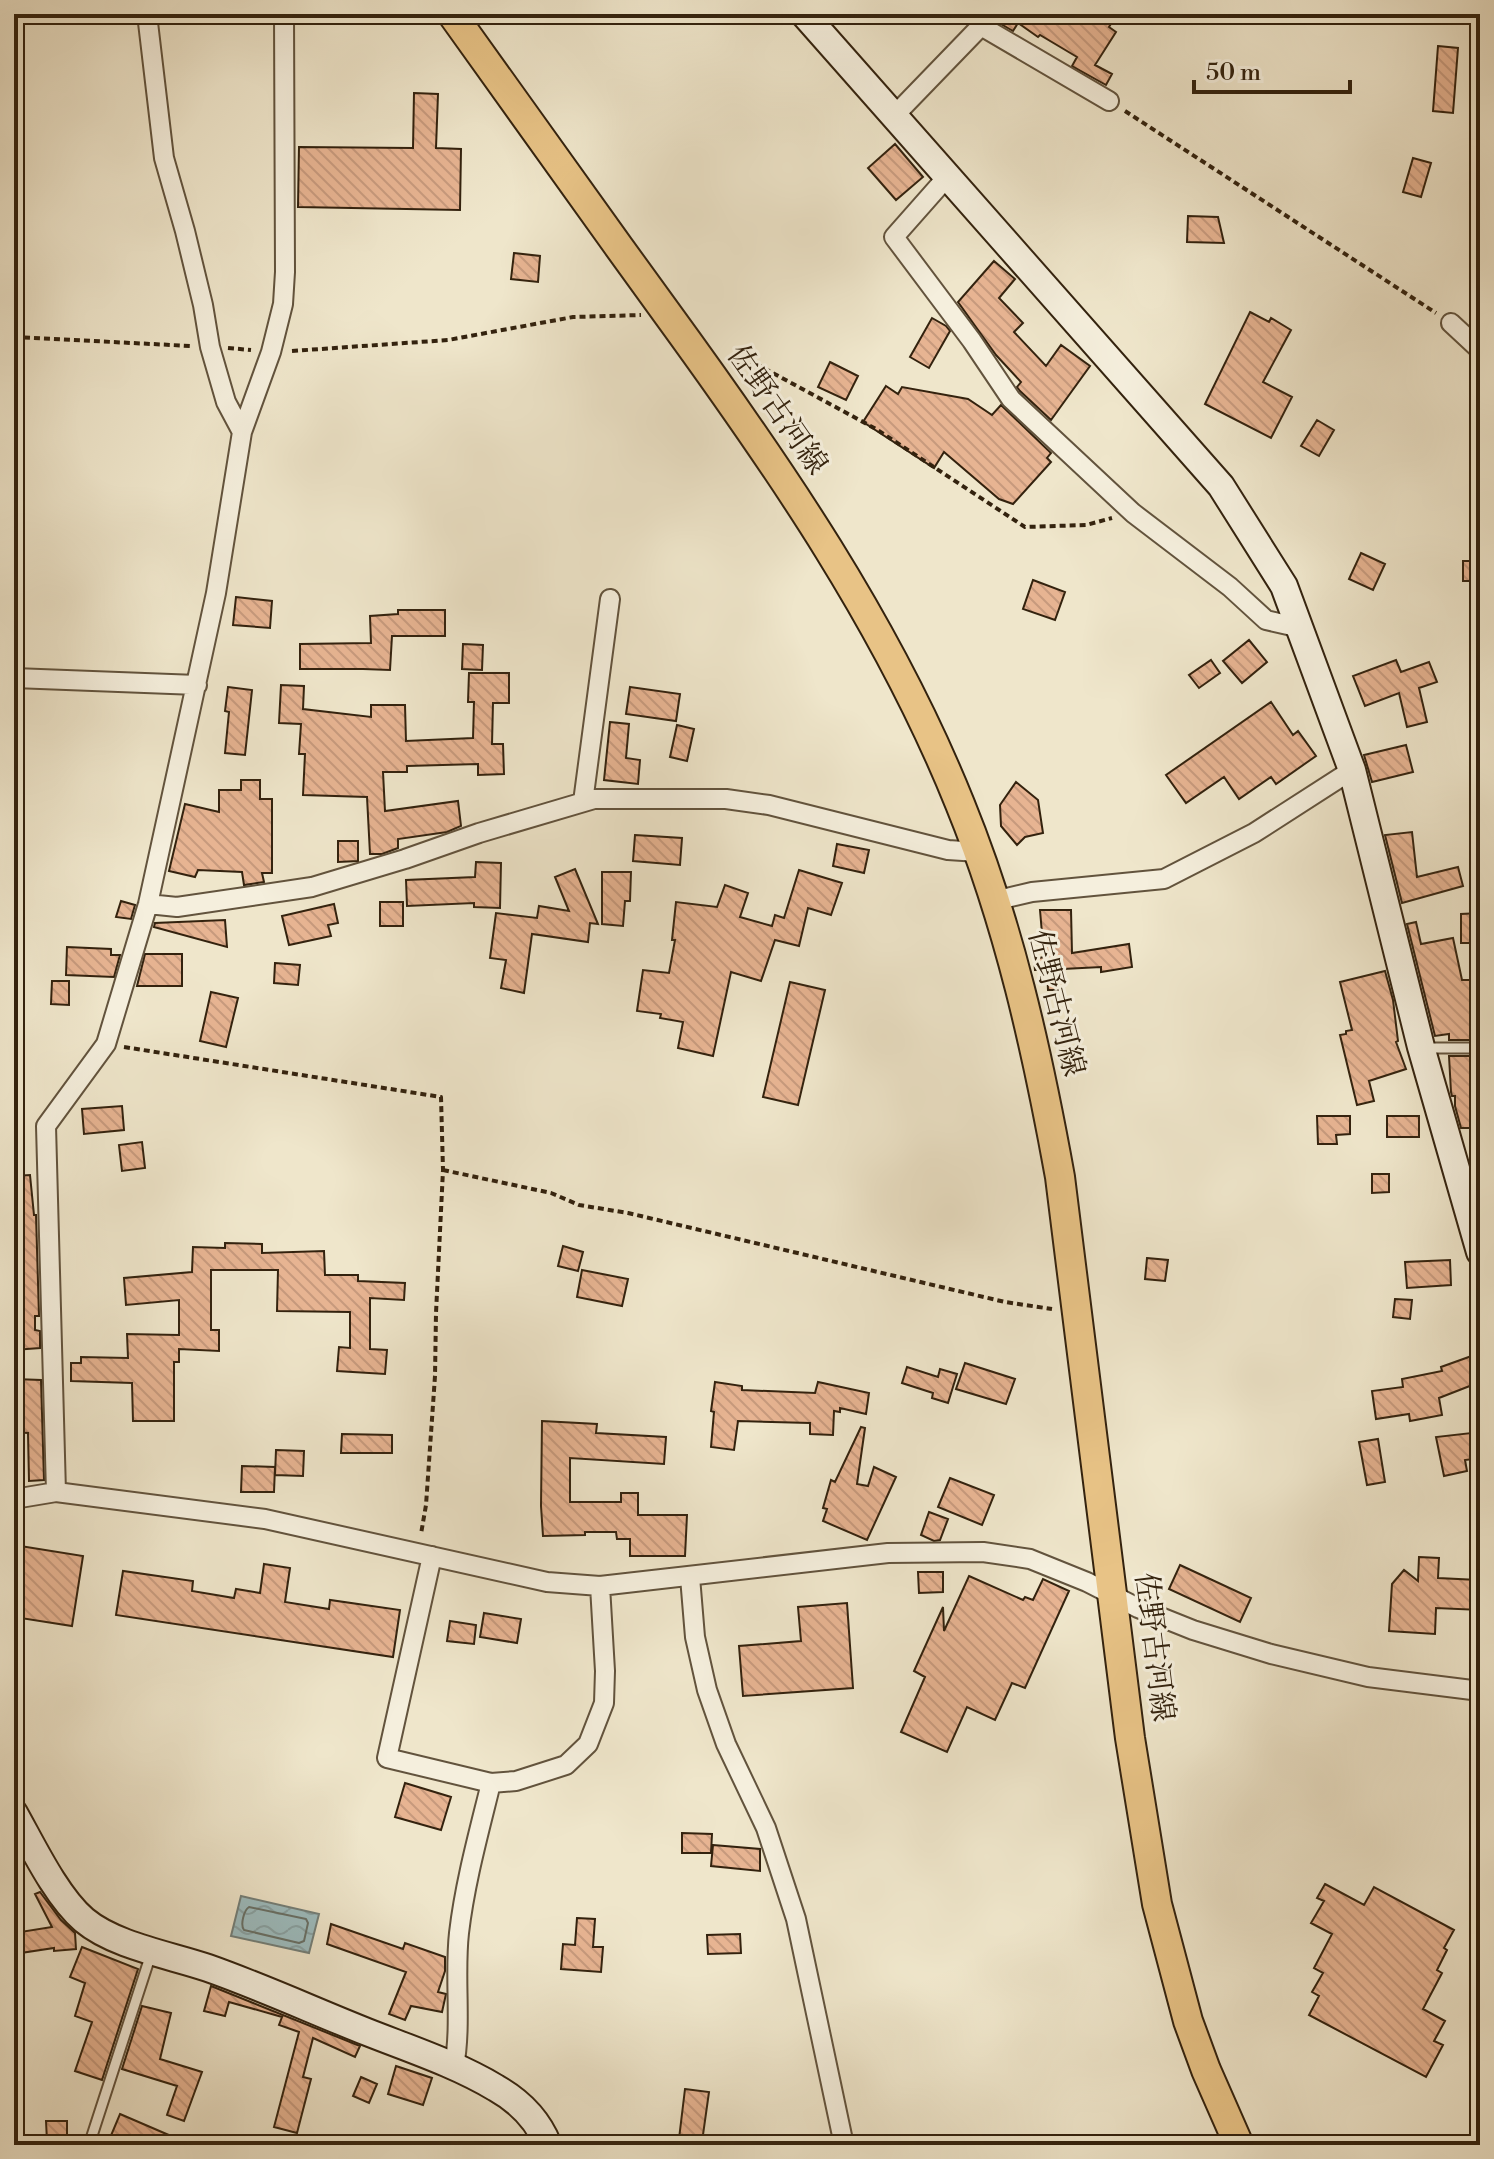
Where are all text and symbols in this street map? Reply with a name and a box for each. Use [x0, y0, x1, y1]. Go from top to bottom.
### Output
scale bar [1194, 44, 1350, 94]
text: 50 m [1206, 58, 1261, 88]
street label: 佐野古河線 [718, 338, 836, 482]
street label: 佐野古河線 [1019, 926, 1093, 1080]
street label: 佐野古河線 [1126, 1570, 1182, 1724]

